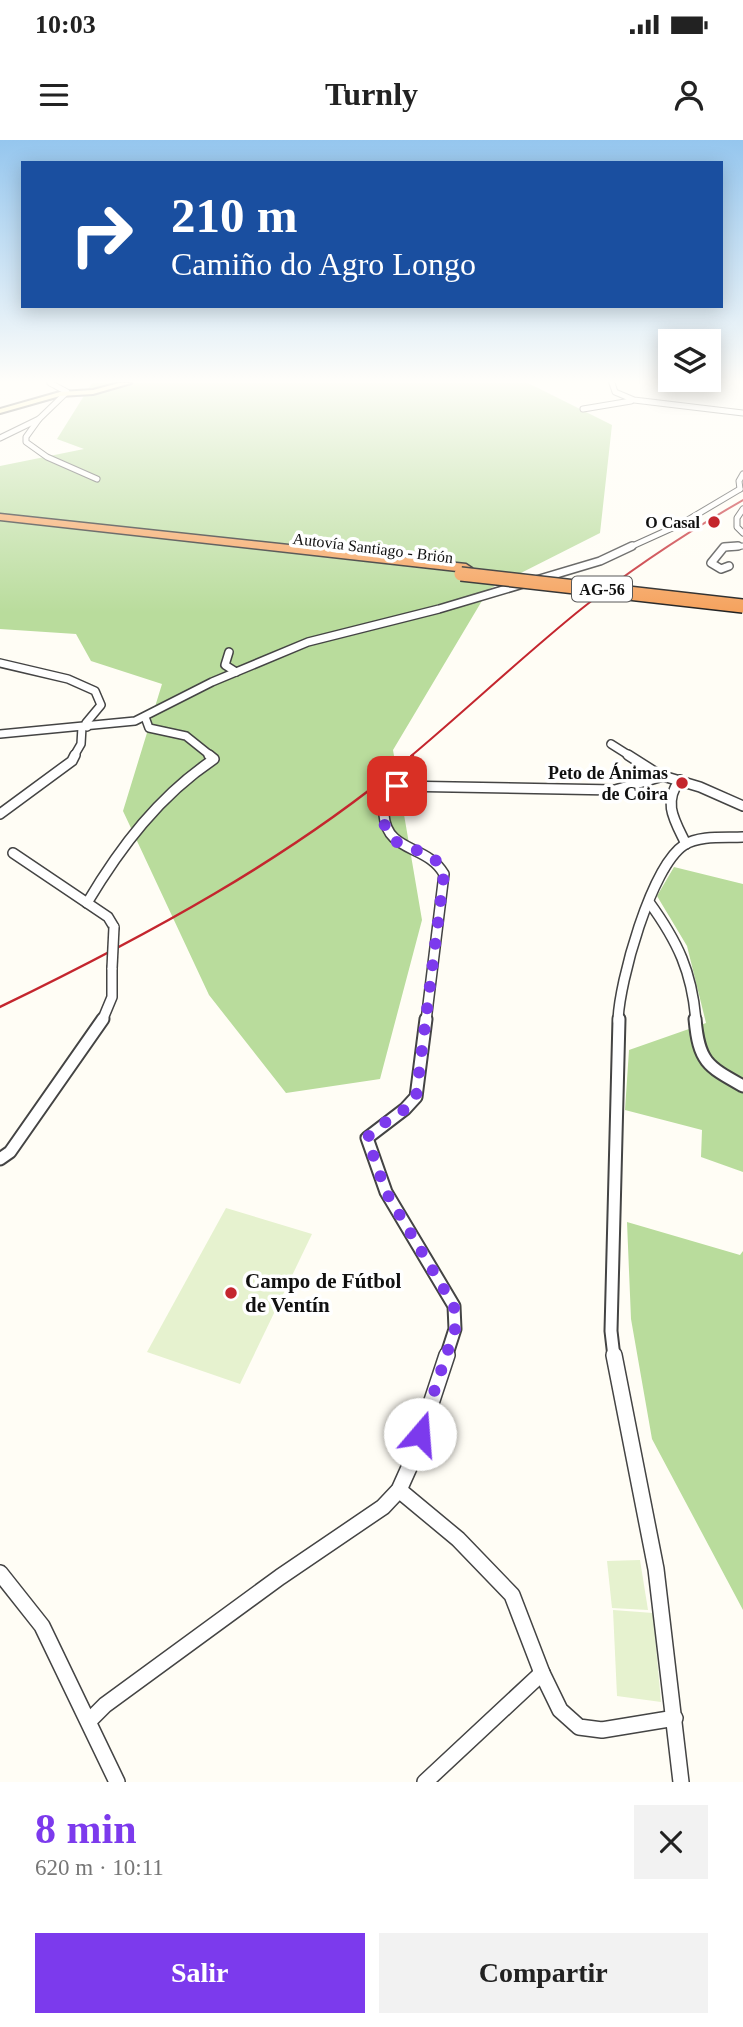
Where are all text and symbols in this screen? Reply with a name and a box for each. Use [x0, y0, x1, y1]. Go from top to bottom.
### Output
text: 10:03 [35, 10, 96, 39]
icon: menu [35, 76, 73, 114]
text: Turnly [325, 76, 418, 112]
icon: person [670, 76, 708, 114]
text: 210 m [171, 188, 298, 243]
icon: right [56, 189, 147, 280]
text: Camiño do Agro Longo [171, 246, 476, 282]
map controls [658, 329, 721, 392]
button: layers [658, 329, 721, 392]
place label: O Casal [645, 514, 701, 531]
marker: O Casal [706, 514, 722, 530]
street label: Autovía Santiago - Brión [292, 530, 454, 567]
road number: AG-56 [572, 576, 632, 602]
pin [367, 756, 427, 816]
place label: Peto de Ánimas de Coira [548, 762, 668, 804]
icon: arrive [378, 767, 416, 805]
marker: Peto de Ánimas de Coira [674, 775, 690, 791]
place label: Campo de Fútbol de Ventín [245, 1269, 402, 1317]
marker: Campo de Fútbol de Ventín [223, 1285, 239, 1301]
position arrow [383, 1397, 457, 1471]
button: close [634, 1805, 708, 1879]
text: 8 min [35, 1806, 137, 1852]
text: 620 m · 10:11 [35, 1855, 164, 1880]
button: Salir [35, 1933, 365, 2013]
button: Compartir [379, 1933, 708, 2013]

